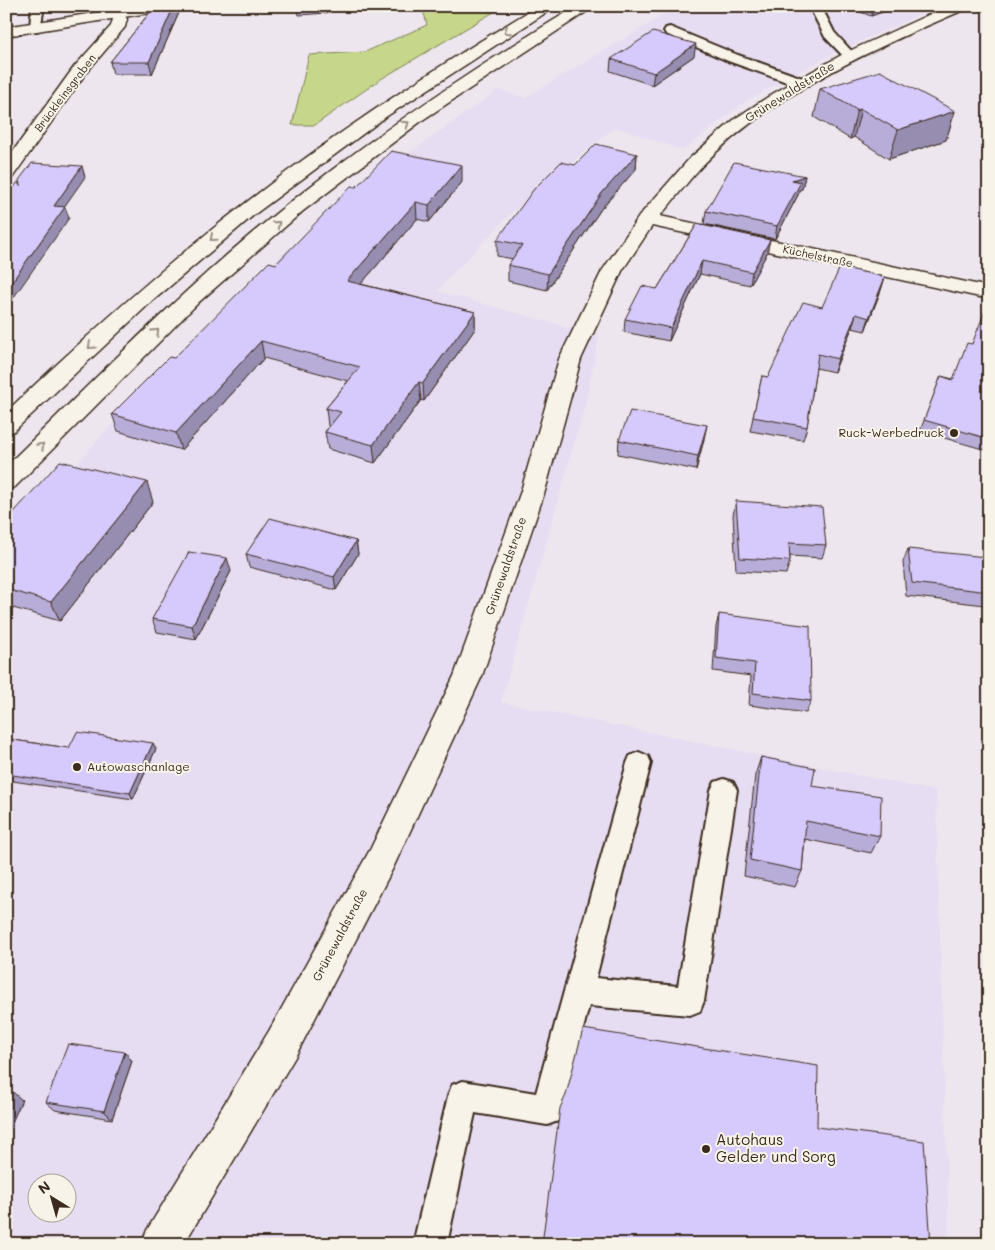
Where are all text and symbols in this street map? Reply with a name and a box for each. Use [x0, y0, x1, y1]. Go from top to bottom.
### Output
one-way arrow [503, 25, 512, 35]
street label: Brückleinsgraben [30, 51, 99, 135]
street label: Grünewaldstraße [742, 57, 837, 125]
one-way arrow [400, 121, 409, 130]
one-way arrow [271, 221, 280, 229]
one-way arrow [210, 233, 219, 242]
street label: Küchelstraße [782, 241, 855, 270]
one-way arrow [151, 329, 160, 338]
one-way arrow [88, 340, 97, 349]
place label: Ruck-Werbedruck [839, 424, 944, 440]
marker: Ruck-Werbedruck [948, 427, 960, 439]
one-way arrow [35, 443, 44, 452]
street label: Grünewaldstraße [481, 515, 529, 617]
place label: Autowaschanlage [87, 758, 190, 774]
marker: Autowaschanlage [71, 761, 83, 773]
street label: Grünewaldstraße [308, 885, 370, 984]
place label: Autohaus Gelder und Sorg [716, 1129, 836, 1166]
marker: Autohaus Gelder und Sorg [700, 1143, 712, 1155]
north arrow [28, 1172, 78, 1222]
text: N [34, 1176, 54, 1198]

